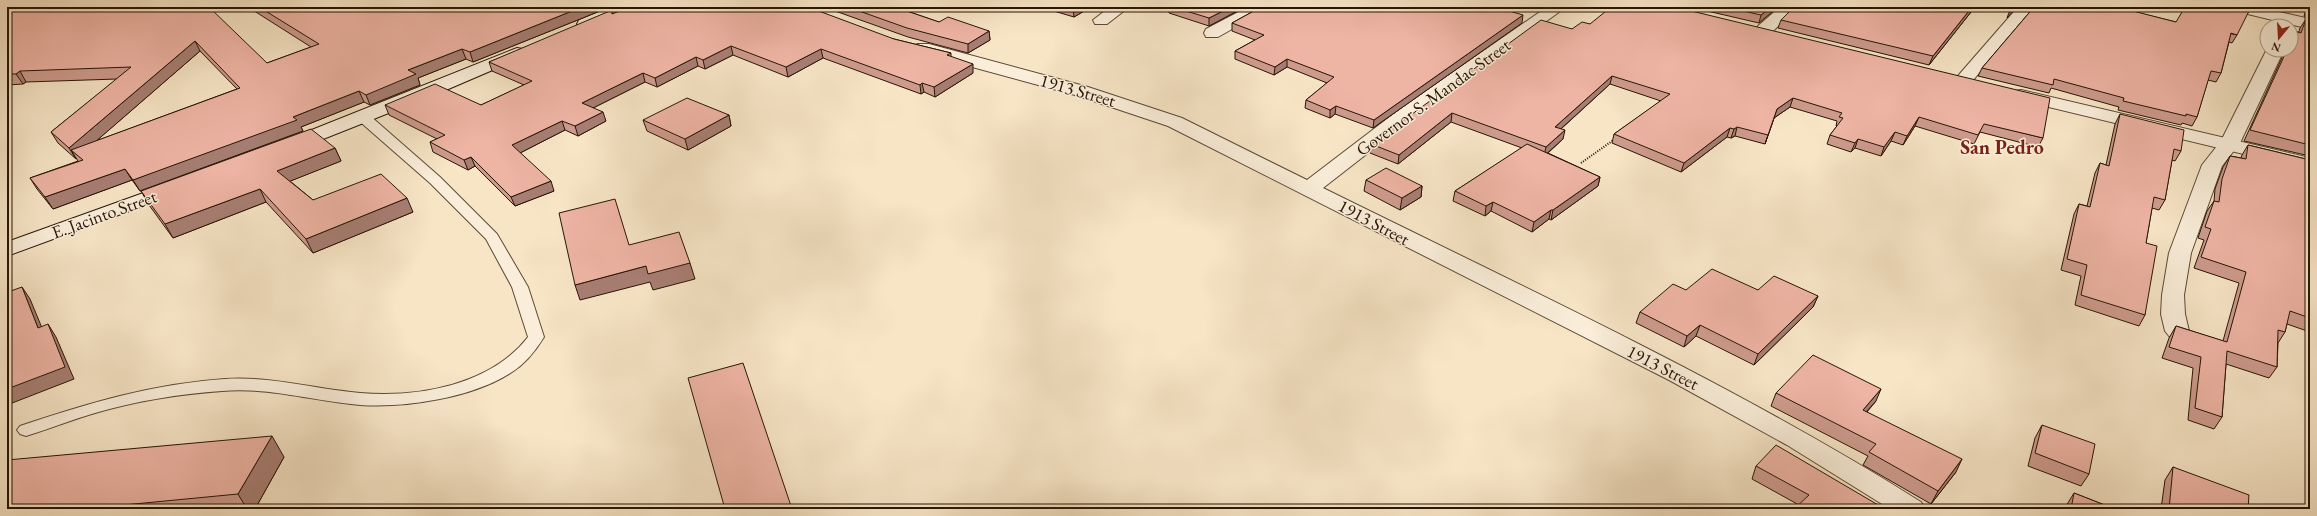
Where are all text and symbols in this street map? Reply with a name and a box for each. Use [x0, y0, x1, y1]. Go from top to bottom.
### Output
north arrow [2259, 18, 2299, 58]
street label: Governor S. Mandac Street [1351, 33, 1515, 161]
text: N [2269, 39, 2282, 56]
street label: 1913 Street [1037, 68, 1119, 112]
district label: San Pedro [1960, 134, 2044, 160]
street label: E. Jacinto Street [48, 184, 160, 244]
street label: 1913 Street [1334, 194, 1414, 251]
street label: 1913 Street [1623, 339, 1703, 395]

